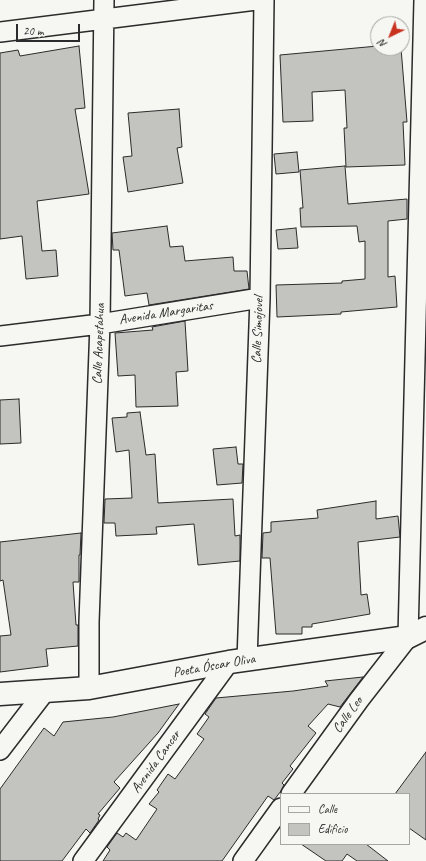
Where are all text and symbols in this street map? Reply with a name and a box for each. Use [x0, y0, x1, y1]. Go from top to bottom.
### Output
scale bar [18, 16, 82, 42]
north arrow [370, 16, 410, 56]
text: 20 m [23, 23, 43, 39]
text: N [375, 37, 390, 51]
street label: Calle Simojovel [248, 296, 268, 364]
street label: Avenida Margaritas [118, 297, 214, 329]
street label: Calle Acapetahua [89, 303, 109, 385]
street label: Poeta Óscar Oliva [172, 651, 256, 681]
street label: Calle Leo [329, 694, 367, 736]
street label: Avenida Cancer [128, 727, 184, 797]
legend [280, 793, 410, 845]
text: Calle [318, 801, 337, 817]
text: Edificio [318, 821, 348, 837]

